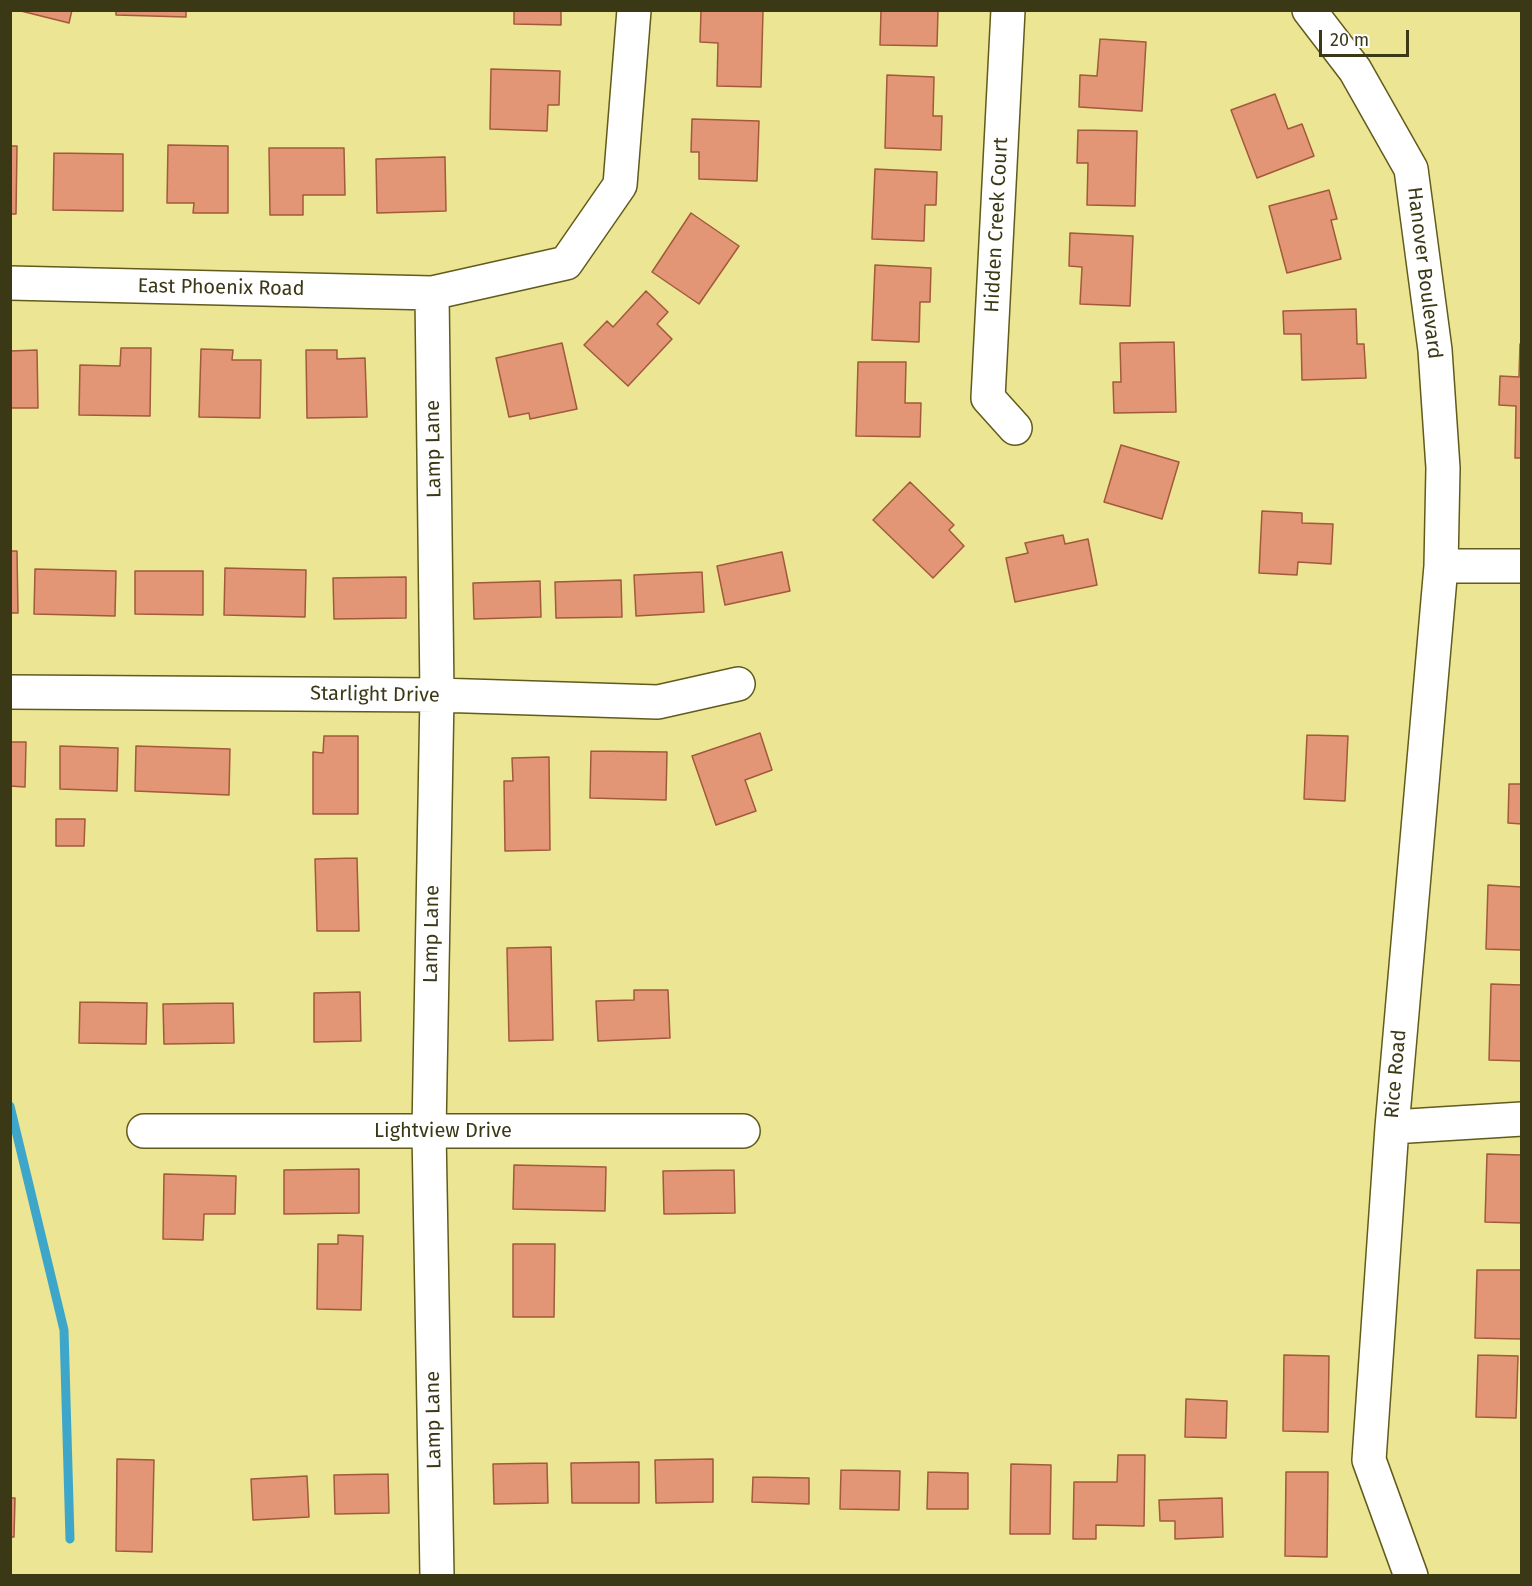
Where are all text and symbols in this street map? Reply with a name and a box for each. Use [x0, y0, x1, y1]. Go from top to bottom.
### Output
scale bar [1322, 18, 1412, 56]
text: 20 m [1330, 29, 1369, 51]
street label: Hidden Creek Court [980, 137, 1014, 313]
street label: Hanover Boulevard [1402, 186, 1446, 360]
street label: East Phoenix Road [137, 275, 305, 301]
street label: Lamp Lane [421, 400, 447, 498]
street label: Starlight Drive [310, 682, 440, 708]
street label: Lamp Lane [419, 885, 445, 983]
street label: Rice Road [1380, 1029, 1412, 1119]
street label: Lightview Drive [374, 1119, 512, 1143]
street label: Lamp Lane [421, 1371, 447, 1469]

